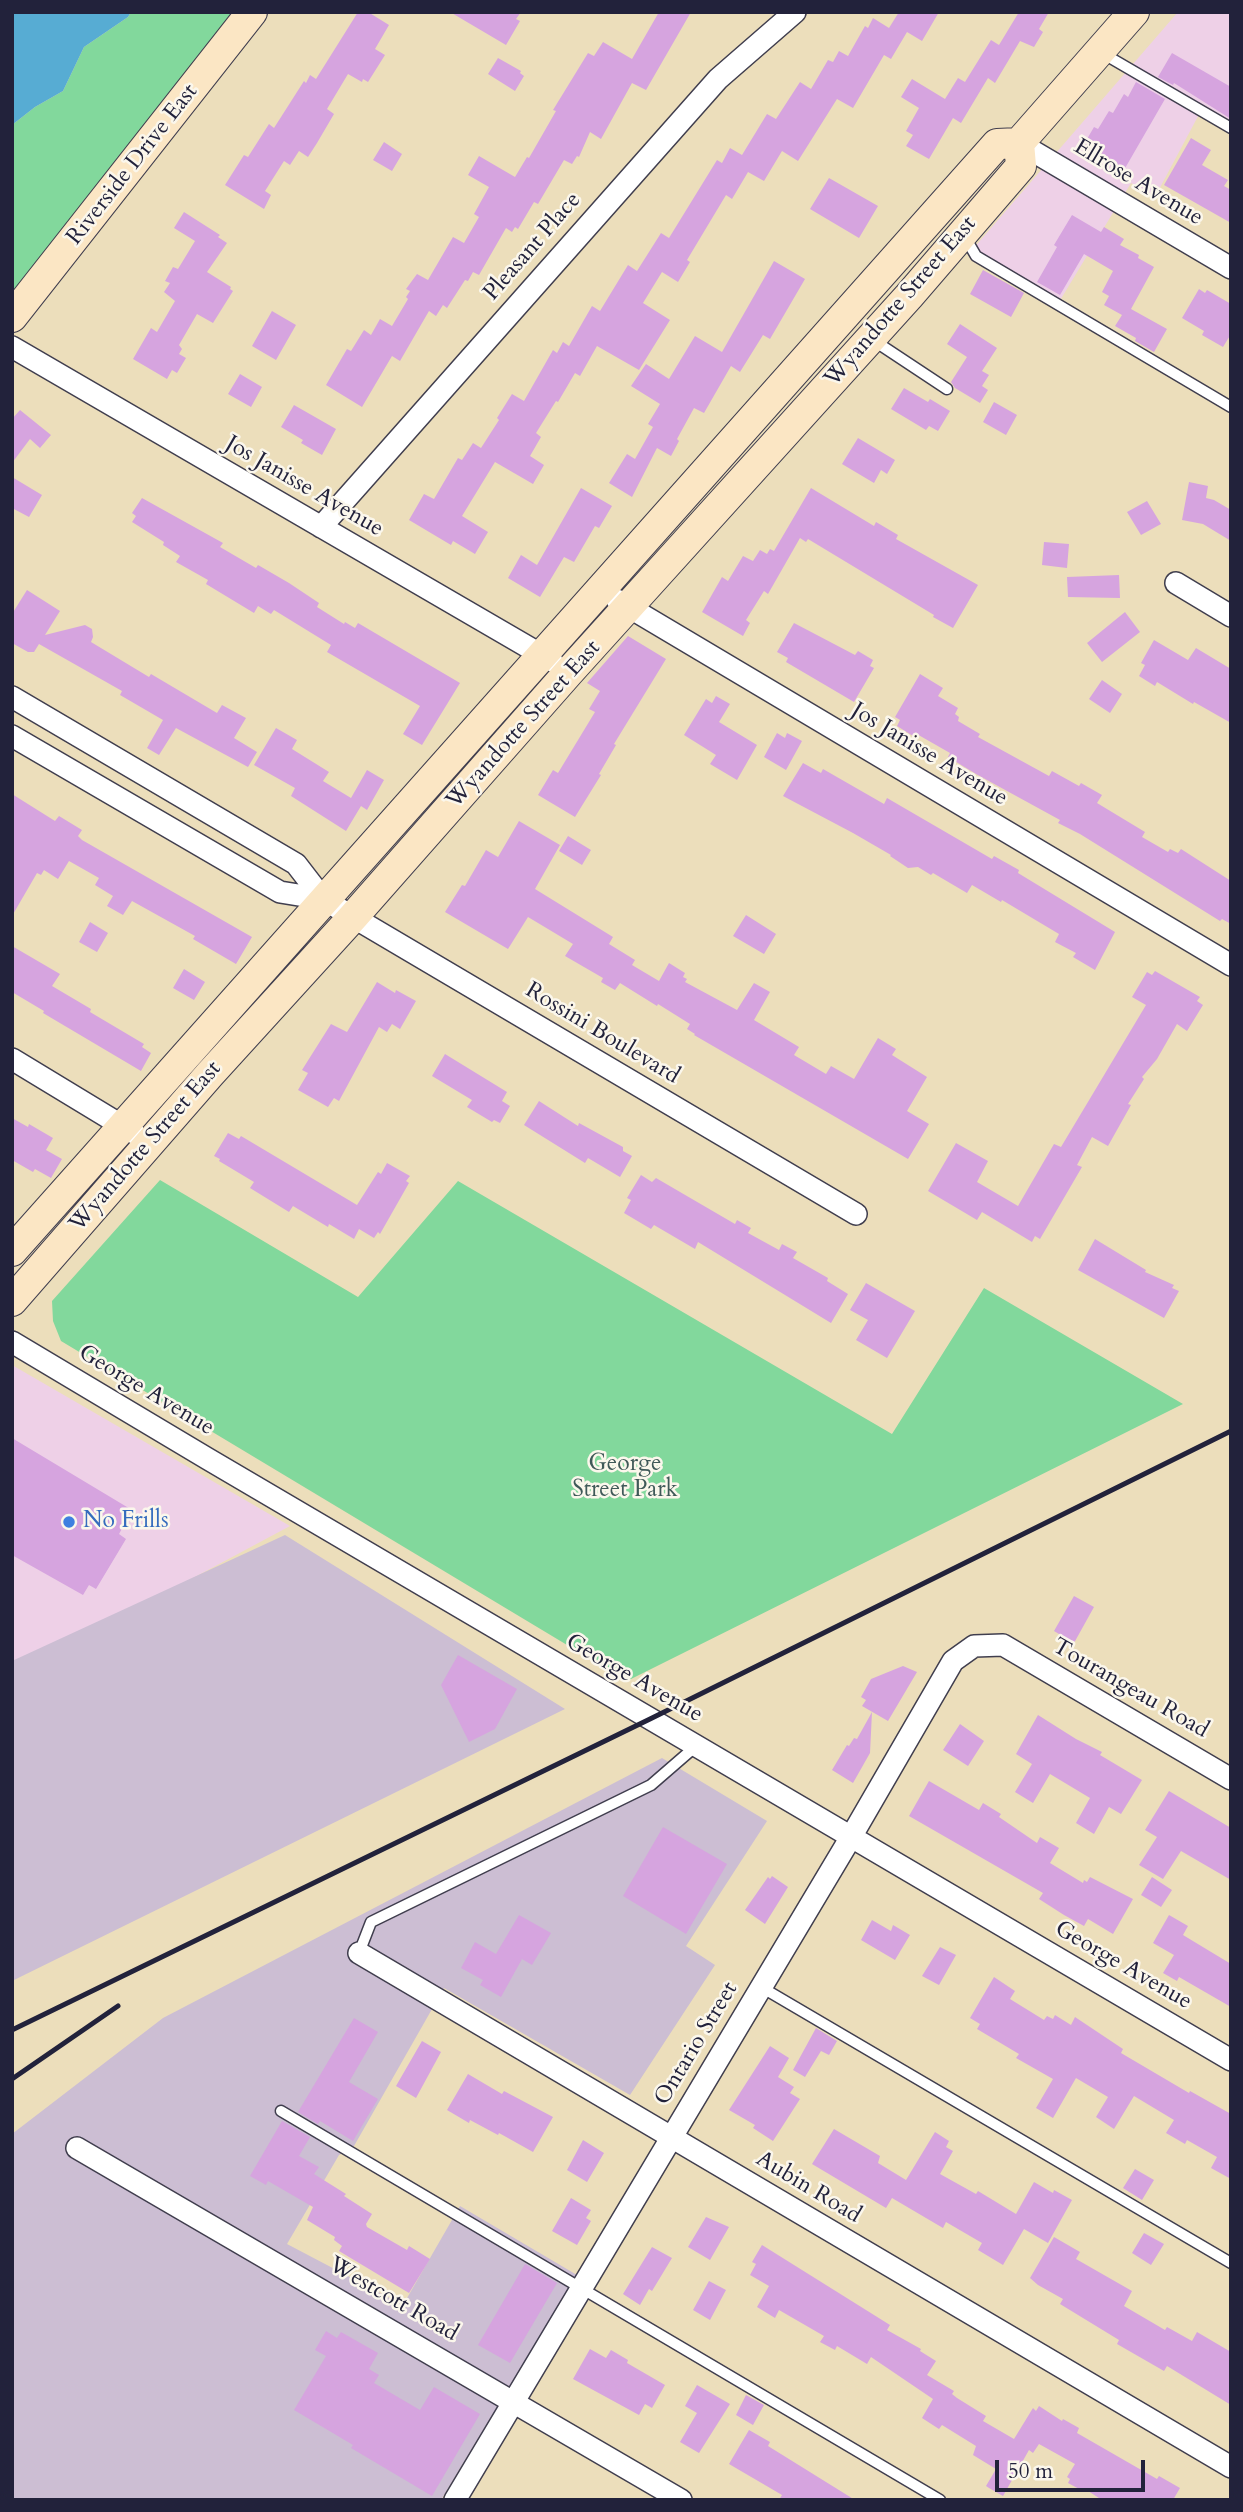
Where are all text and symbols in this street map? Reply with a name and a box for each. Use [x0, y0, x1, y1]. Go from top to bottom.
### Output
street label: Riverside Drive East [62, 79, 204, 251]
street label: Ellrose Avenue [1068, 134, 1208, 232]
street label: Pleasant Place [479, 187, 587, 307]
street label: Wyandotte Street East [819, 211, 983, 393]
street label: Jos Janisse Avenue [220, 431, 388, 543]
street label: Wyandotte Street East [441, 635, 607, 815]
street label: Jos Janisse Avenue [846, 697, 1012, 813]
street label: Rossini Boulevard [520, 977, 684, 1091]
street label: Wyandotte Street East [64, 1056, 228, 1238]
street label: George Avenue [73, 1340, 219, 1442]
park label: George Street Park [572, 1451, 678, 1505]
place label: No Frills [83, 1508, 169, 1536]
marker: No Frills [61, 1514, 77, 1530]
street label: George Avenue [561, 1629, 707, 1729]
street label: Tourangeau Road [1047, 1633, 1213, 1745]
street label: George Avenue [1050, 1916, 1196, 2016]
street label: Ontario Street [649, 1977, 745, 2111]
street label: Aubin Road [750, 2146, 866, 2230]
street label: Westcott Road [323, 2252, 463, 2348]
scale bar [998, 2446, 1148, 2490]
text: 50 m [1008, 2457, 1053, 2486]

